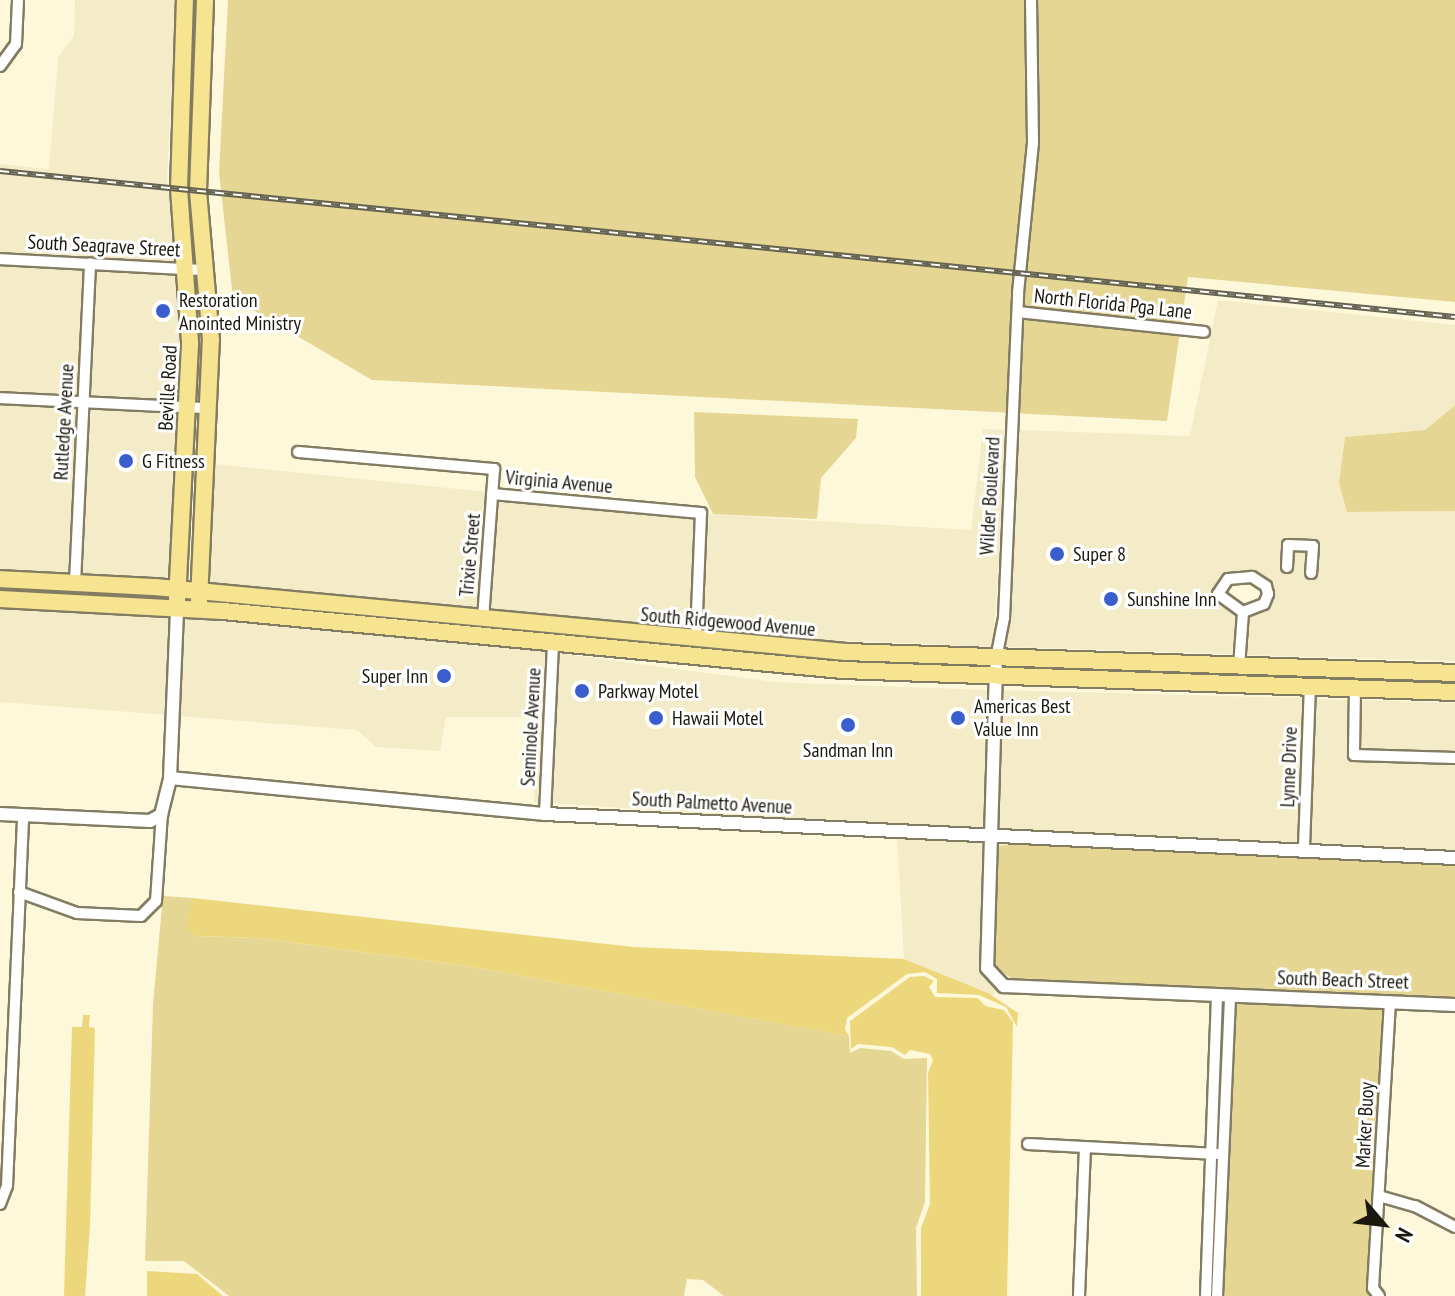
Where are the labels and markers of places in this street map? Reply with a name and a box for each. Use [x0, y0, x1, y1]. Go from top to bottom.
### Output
place label: Restoration Anointed Ministry [179, 288, 301, 335]
marker: Restoration Anointed Ministry [154, 302, 172, 320]
place label: G Fitness [142, 449, 205, 473]
marker: G Fitness [117, 452, 135, 470]
place label: Super 8 [1073, 542, 1126, 566]
marker: Super 8 [1048, 545, 1066, 563]
place label: Sunshine Inn [1127, 587, 1216, 611]
marker: Sunshine Inn [1102, 590, 1120, 608]
place label: Super Inn [362, 664, 428, 688]
marker: Super Inn [435, 667, 453, 685]
place label: Parkway Motel [598, 679, 699, 703]
marker: Parkway Motel [573, 682, 591, 700]
place label: Americas Best Value Inn [974, 694, 1071, 741]
place label: Hawaii Motel [672, 706, 763, 730]
marker: Hawaii Motel [647, 709, 665, 727]
marker: Americas Best Value Inn [949, 709, 967, 727]
marker: Sandman Inn [839, 716, 857, 734]
place label: Sandman Inn [803, 738, 893, 762]

